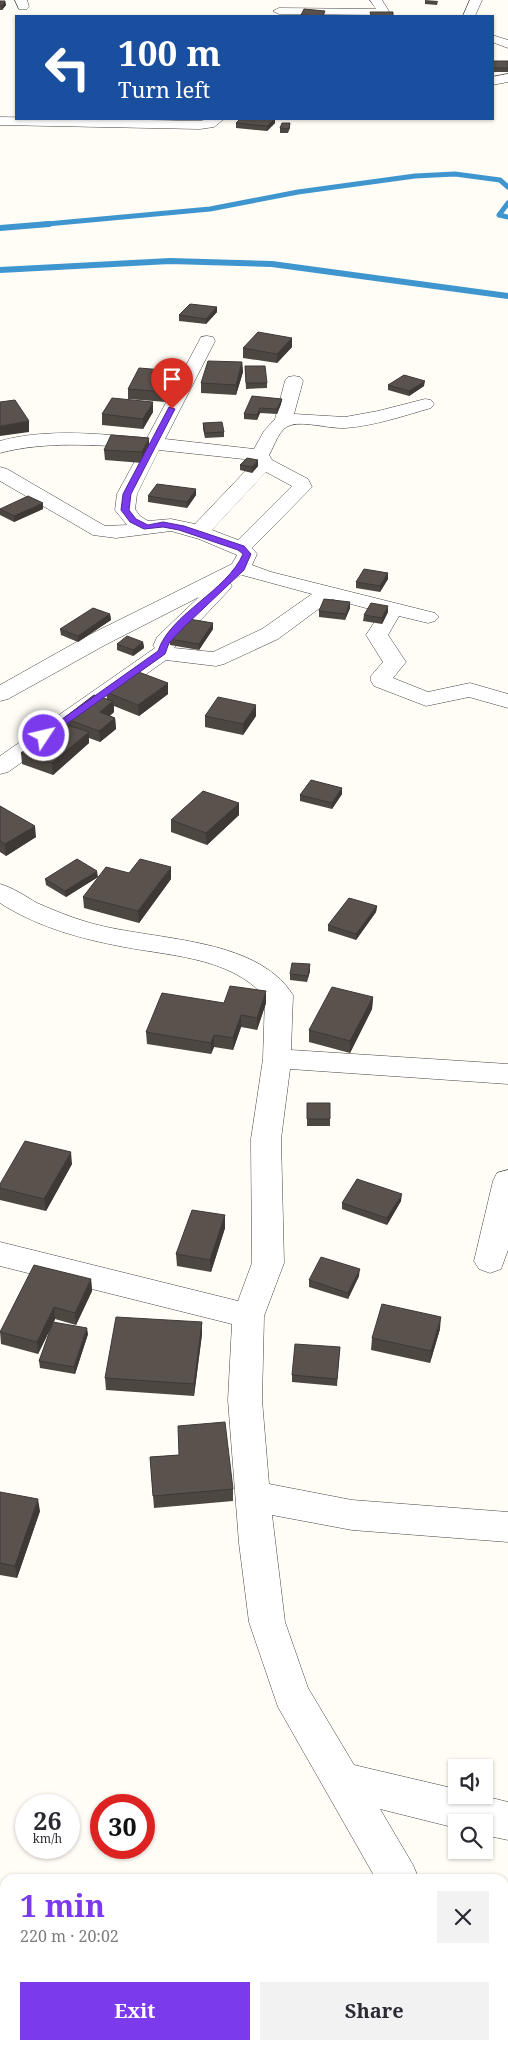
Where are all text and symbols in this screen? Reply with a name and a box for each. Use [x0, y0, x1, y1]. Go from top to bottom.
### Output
text: 100 m [118, 29, 221, 76]
icon: left [35, 35, 100, 100]
text: Turn left [118, 74, 210, 104]
pin [151, 358, 193, 409]
icon: arrive [158, 365, 186, 393]
position arrow [17, 709, 69, 761]
map controls [448, 1759, 493, 1859]
button: sound [448, 1759, 493, 1804]
speed limit sign: 30 [90, 1794, 155, 1859]
text: 26 [33, 1803, 62, 1837]
button: search [448, 1814, 493, 1859]
text: km/h [33, 1830, 62, 1847]
text: 1 min [20, 1885, 105, 1926]
button: close [437, 1891, 489, 1943]
text: 220 m · 20:02 [20, 1925, 119, 1947]
button: Exit [20, 1982, 250, 2040]
button: Share [260, 1982, 489, 2040]

